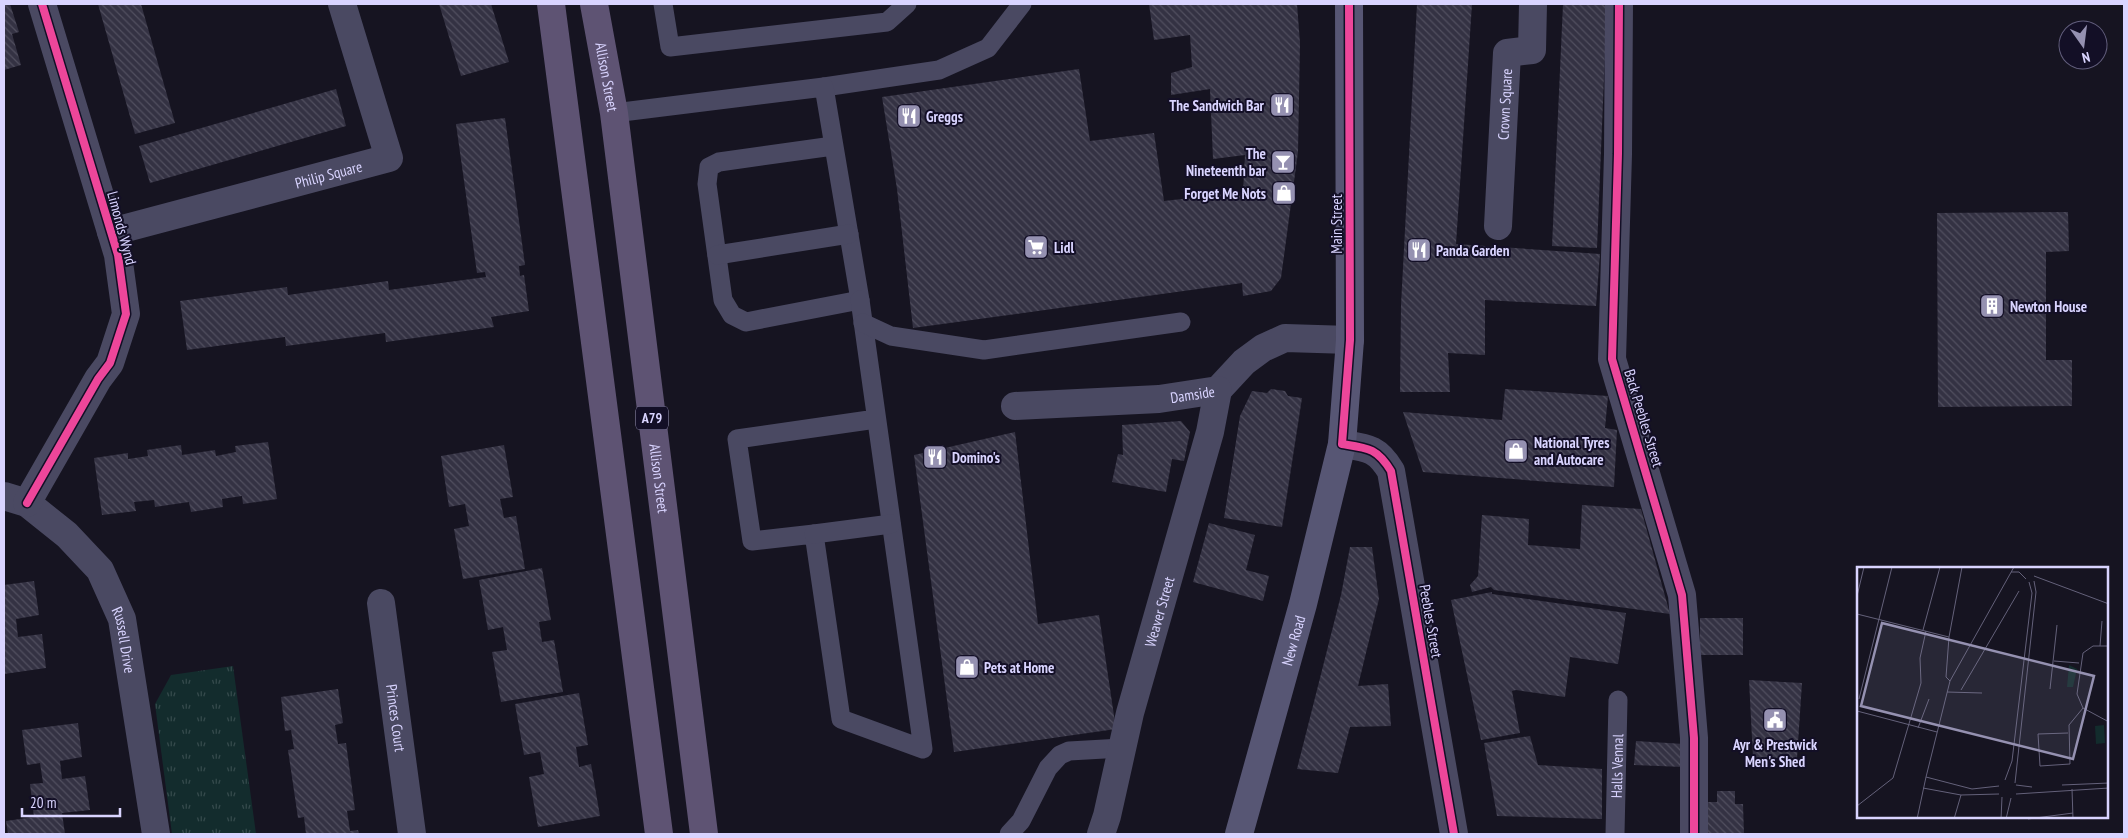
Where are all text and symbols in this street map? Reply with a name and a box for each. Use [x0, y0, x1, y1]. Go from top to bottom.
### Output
north arrow [2058, 20, 2108, 70]
street label: Allison Street [592, 41, 623, 113]
text: N [2080, 48, 2092, 67]
street label: Crown Square [1493, 68, 1516, 140]
restaurant icon: The Sandwich Bar [1269, 92, 1295, 118]
place label: The Sandwich Bar [1169, 96, 1265, 115]
restaurant icon: Greggs [896, 103, 922, 129]
place label: Greggs [926, 107, 963, 126]
place label: The Nineteenth bar [1186, 144, 1267, 180]
bar icon: The Nineteenth bar [1270, 149, 1296, 175]
street label: Philip Square [293, 156, 364, 192]
shop icon: Forget Me Nots [1271, 180, 1297, 206]
place label: Forget Me Nots [1184, 184, 1266, 203]
street label: Limonds Wynd [103, 189, 141, 267]
street label: Main Street [1327, 194, 1346, 254]
supermarket icon: Lidl [1023, 234, 1049, 260]
restaurant icon: Panda Garden [1406, 237, 1432, 263]
place label: Lidl [1054, 238, 1074, 257]
place label: Panda Garden [1436, 241, 1510, 260]
building icon: Newton House [1979, 293, 2005, 319]
place label: Newton House [2010, 297, 2087, 316]
street label: Back Peebles Street [1620, 367, 1668, 469]
street label: Damside [1169, 381, 1216, 407]
road number: A79 [636, 406, 668, 429]
place label: National Tyres and Autocare [1534, 433, 1610, 469]
shop icon: National Tyres and Autocare [1503, 438, 1529, 464]
street label: Allison Street [646, 443, 673, 514]
restaurant icon: Domino's [922, 444, 948, 470]
place label: Domino's [952, 448, 1000, 467]
inset map [1857, 567, 2108, 818]
street label: Weaver Street [1140, 574, 1178, 649]
street label: Peebles Street [1415, 583, 1447, 659]
street label: Russell Drive [108, 603, 140, 675]
street label: New Road [1277, 613, 1309, 668]
shop icon: Pets at Home [954, 654, 980, 680]
place label: Pets at Home [984, 658, 1055, 677]
street label: Princes Court [382, 683, 410, 753]
public building icon: Ayr & Prestwick Men's Shed [1762, 707, 1788, 733]
street label: Halls Vennal [1606, 733, 1627, 798]
place label: Ayr & Prestwick Men's Shed [1732, 735, 1818, 771]
scale bar [22, 786, 120, 818]
text: 20 m [30, 793, 56, 812]

